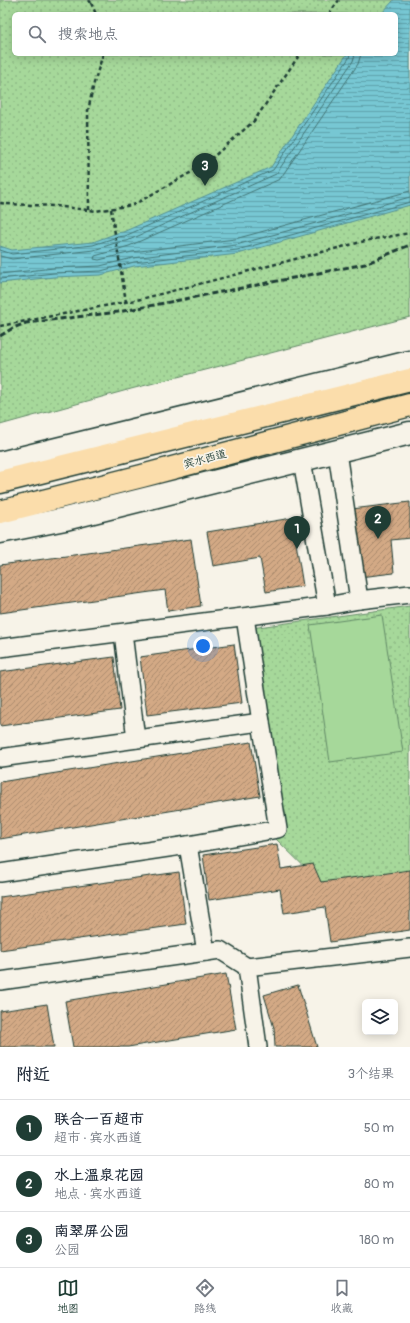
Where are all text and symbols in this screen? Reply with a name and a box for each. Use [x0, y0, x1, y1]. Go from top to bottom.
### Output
search box [12, 12, 398, 56]
icon: search [26, 23, 48, 45]
text: 搜索地点 [58, 25, 118, 44]
pin: 3 [192, 153, 218, 186]
street label: 宾水西道 [182, 447, 228, 471]
pin: 2 [365, 506, 391, 539]
pin: 1 [284, 516, 310, 549]
your location [193, 636, 213, 656]
map controls [362, 999, 398, 1035]
button: layers [362, 999, 398, 1035]
text: 附近 [16, 1064, 50, 1085]
text: 3个结果 [348, 1066, 394, 1082]
text: 联合一百超市 [54, 1110, 144, 1129]
text: 1 [26, 1120, 32, 1136]
text: 50 m [364, 1120, 394, 1136]
text: 超市 · 宾水西道 [54, 1130, 142, 1146]
text: 水上温泉花园 [54, 1166, 144, 1185]
text: 2 [25, 1176, 33, 1192]
text: 80 m [364, 1176, 394, 1192]
text: 地点 · 宾水西道 [54, 1186, 142, 1202]
text: 南翠屏公园 [54, 1222, 129, 1241]
text: 3 [25, 1232, 33, 1248]
text: 180 m [359, 1232, 394, 1248]
text: 公园 [54, 1242, 80, 1258]
tab: 地图 [57, 1277, 79, 1315]
tab: 路线 [194, 1277, 216, 1315]
tab: 收藏 [331, 1277, 353, 1315]

